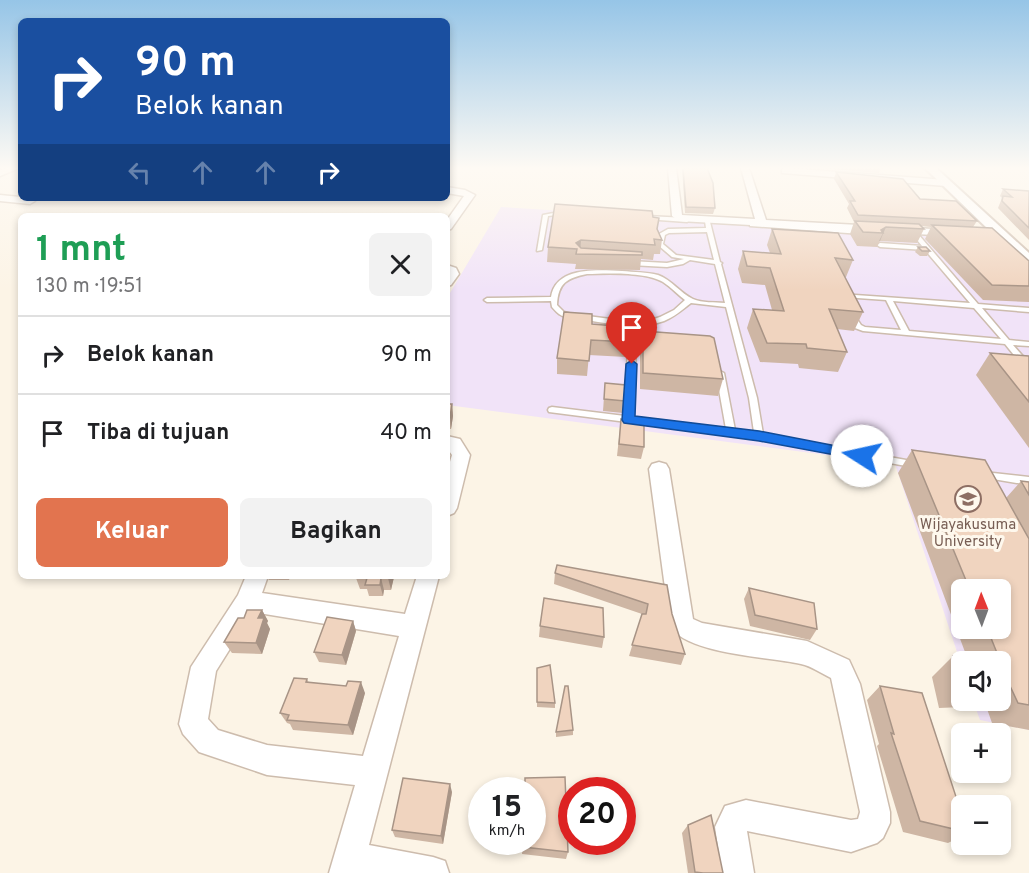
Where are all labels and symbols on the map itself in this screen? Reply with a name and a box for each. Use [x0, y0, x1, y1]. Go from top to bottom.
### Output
pin [606, 302, 657, 364]
position arrow [830, 424, 894, 488]
school or university icon: Wijayakusuma University [953, 484, 983, 514]
place label: Wijayakusuma University [920, 516, 1016, 552]
north arrow [951, 579, 1011, 639]
speed limit sign: 20 [558, 777, 636, 855]

